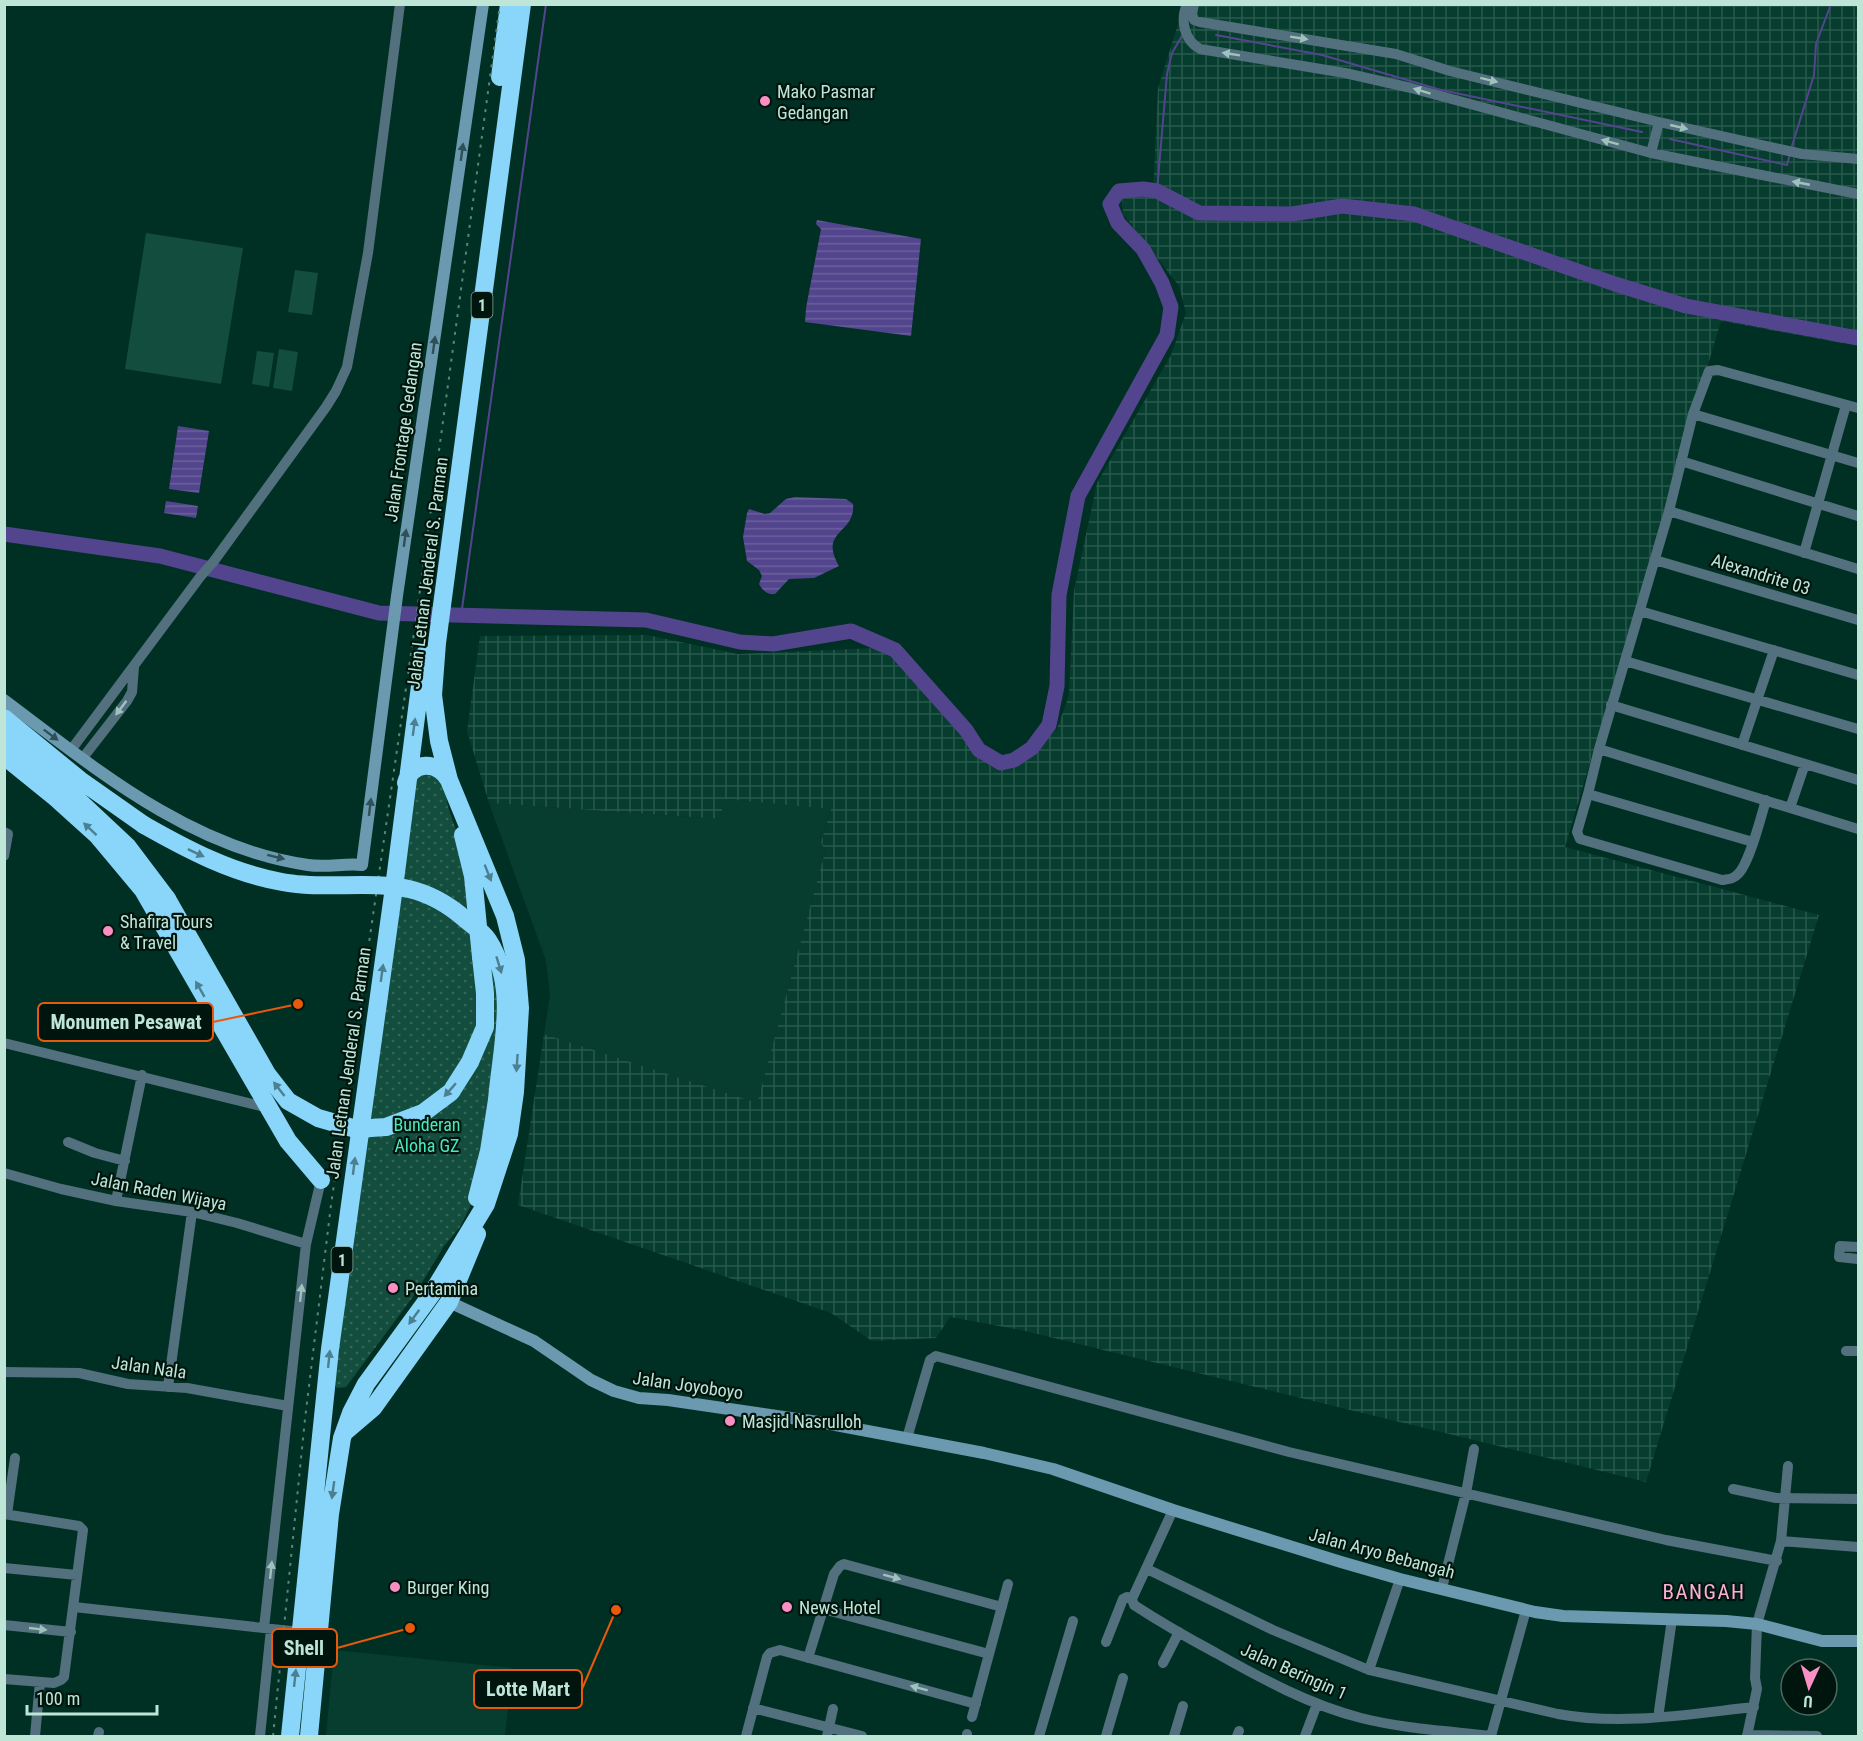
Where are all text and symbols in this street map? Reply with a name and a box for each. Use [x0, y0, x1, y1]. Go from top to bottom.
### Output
one-way arrow [1290, 34, 1309, 43]
one-way arrow [1221, 49, 1240, 58]
one-way arrow [1480, 76, 1499, 86]
place label: Mako Pasmar Gedangan [777, 81, 875, 123]
one-way arrow [1413, 86, 1431, 95]
marker: Mako Pasmar Gedangan [758, 94, 772, 108]
one-way arrow [1670, 122, 1688, 132]
one-way arrow [1601, 137, 1620, 147]
one-way arrow [457, 143, 466, 162]
one-way arrow [1791, 178, 1810, 187]
road number: 1 [472, 292, 492, 318]
one-way arrow [429, 336, 438, 355]
street label: Jalan Frontage Gedangan [380, 341, 426, 523]
street label: Jalan Letnan Jenderal S. Parman [402, 456, 452, 690]
one-way arrow [401, 528, 410, 547]
street label: Alexandrite 03 [1709, 549, 1813, 599]
one-way arrow [115, 700, 128, 716]
one-way arrow [409, 718, 418, 737]
one-way arrow [43, 729, 59, 741]
one-way arrow [365, 797, 375, 816]
one-way arrow [83, 823, 98, 836]
one-way arrow [187, 848, 204, 857]
one-way arrow [267, 853, 285, 863]
one-way arrow [483, 864, 493, 882]
place label: Shafira Tours & Travel [120, 911, 213, 953]
marker: Shafira Tours & Travel [101, 924, 115, 938]
street label: Jalan Letnan Jenderal S. Parman [321, 946, 375, 1180]
one-way arrow [495, 956, 504, 974]
one-way arrow [377, 963, 386, 982]
one-way arrow [195, 981, 206, 997]
callout: Monumen Pesawat [38, 1003, 213, 1041]
text: Monumen Pesawat [50, 1010, 202, 1034]
one-way arrow [512, 1053, 521, 1072]
one-way arrow [272, 1081, 285, 1097]
one-way arrow [444, 1082, 457, 1098]
park label: Bunderan Aloha GZ [393, 1114, 461, 1156]
one-way arrow [349, 1156, 359, 1175]
street label: Jalan Raden Wijaya [89, 1168, 229, 1214]
road number: 1 [332, 1247, 352, 1273]
place label: Pertamina [405, 1278, 478, 1299]
marker: Pertamina [386, 1281, 400, 1295]
one-way arrow [296, 1283, 305, 1302]
one-way arrow [409, 1309, 421, 1324]
one-way arrow [324, 1349, 334, 1368]
street label: Jalan Nala [110, 1351, 188, 1383]
street label: Jalan Joyoboyo [632, 1367, 744, 1403]
place label: Masjid Nasrulloh [742, 1411, 862, 1432]
marker: Masjid Nasrulloh [723, 1414, 737, 1428]
one-way arrow [328, 1481, 338, 1500]
street label: Jalan Aryo Bebangah [1307, 1523, 1457, 1583]
one-way arrow [266, 1561, 276, 1580]
one-way arrow [883, 1573, 901, 1582]
place label: Burger King [407, 1577, 489, 1598]
marker: Burger King [388, 1580, 402, 1594]
district label: BANGAH [1662, 1580, 1746, 1604]
place label: News Hotel [799, 1597, 881, 1618]
marker: News Hotel [780, 1600, 794, 1614]
one-way arrow [28, 1624, 47, 1633]
callout: Shell [272, 1629, 337, 1667]
text: Shell [284, 1636, 324, 1660]
street label: Jalan Beringin 1 [1238, 1638, 1350, 1704]
north arrow [1779, 1657, 1839, 1717]
one-way arrow [290, 1669, 300, 1688]
callout: Lotte Mart [474, 1670, 582, 1708]
text: Lotte Mart [486, 1677, 570, 1701]
scale bar [27, 1678, 158, 1716]
one-way arrow [910, 1683, 928, 1692]
text: 100 m [36, 1688, 80, 1709]
text: U [1803, 1692, 1813, 1711]

